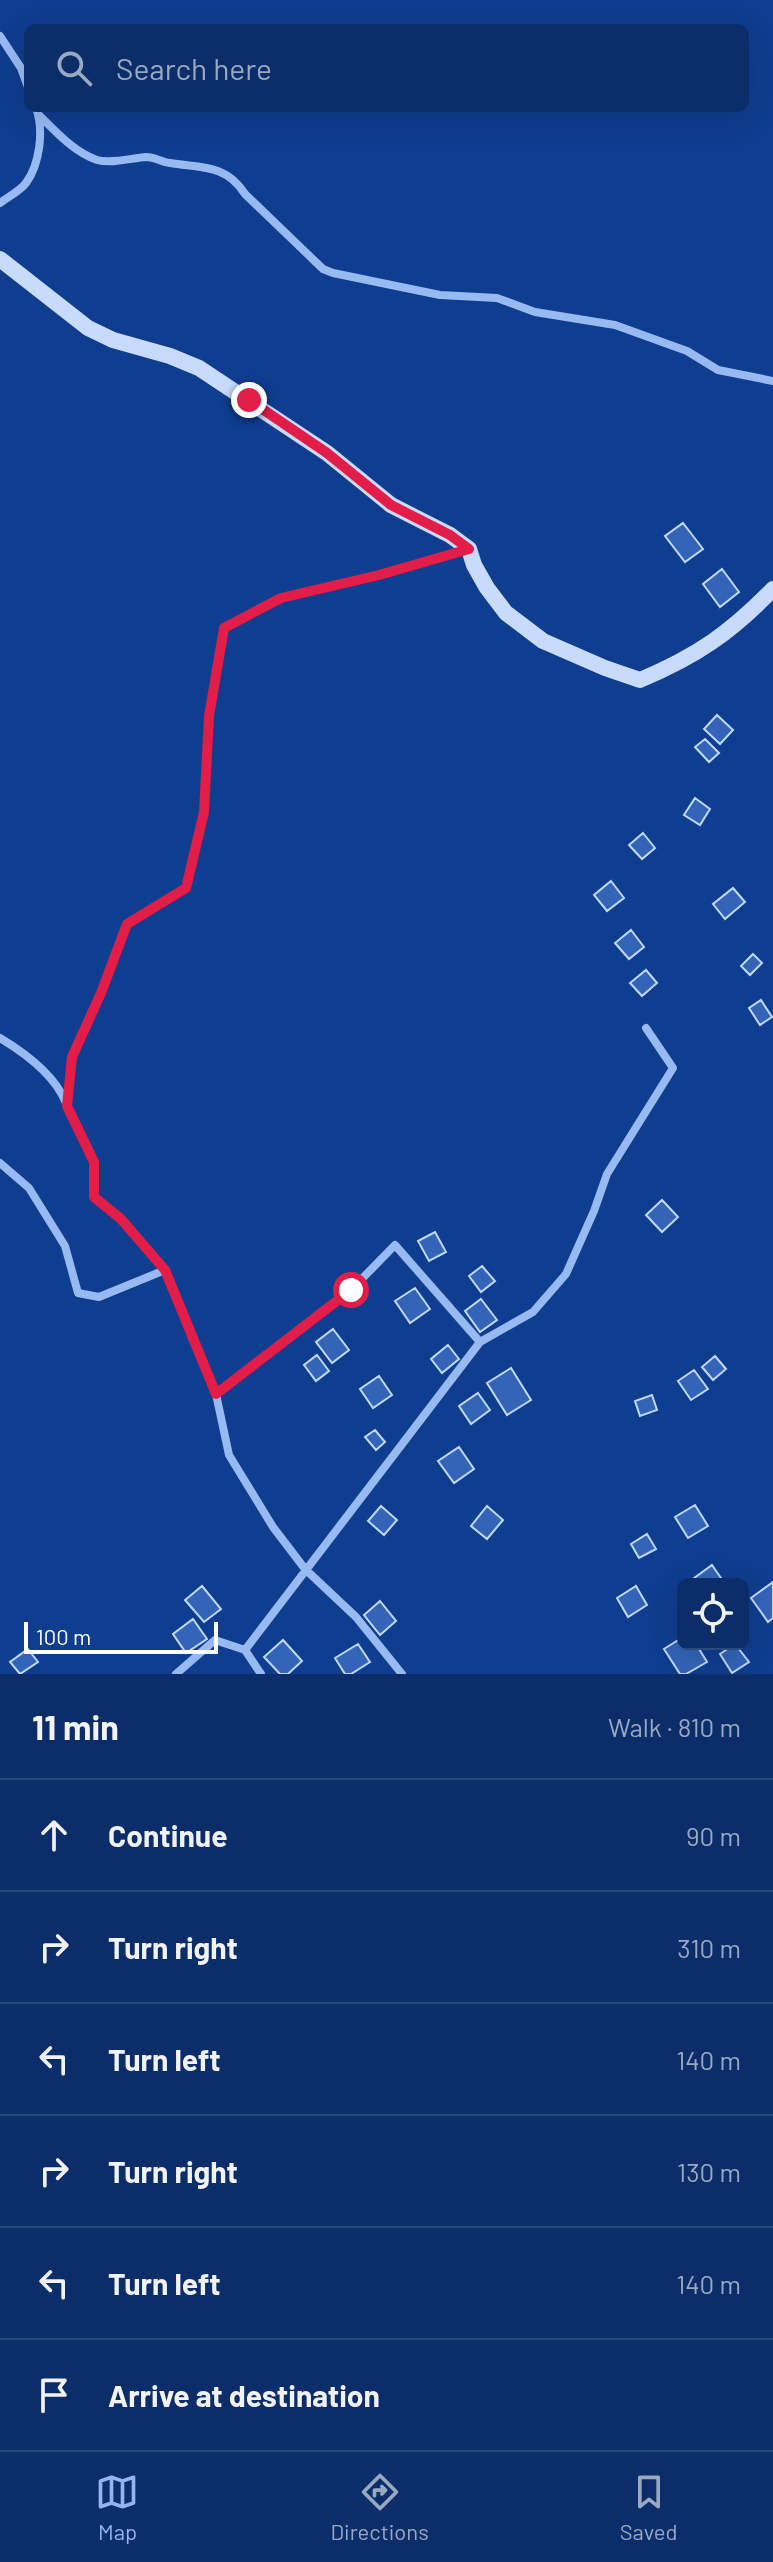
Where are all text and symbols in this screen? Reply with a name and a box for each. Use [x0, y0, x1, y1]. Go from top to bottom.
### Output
search box [24, 24, 749, 112]
icon: search [52, 46, 96, 90]
text: Search here [116, 50, 272, 86]
route end [231, 382, 267, 418]
route start [333, 1272, 369, 1308]
map controls [677, 1578, 749, 1650]
button: locate [677, 1578, 749, 1650]
scale bar [24, 1618, 218, 1654]
text: 100 m [36, 1623, 91, 1649]
text: 11 min [32, 1706, 119, 1747]
text: Walk · 810 m [608, 1711, 741, 1742]
icon: ahead [32, 1813, 76, 1857]
text: Continue [108, 1817, 228, 1853]
text: 90 m [686, 1820, 741, 1851]
icon: right [32, 1925, 76, 1969]
text: Turn right [108, 1929, 238, 1965]
text: 310 m [677, 1932, 741, 1963]
icon: left [32, 2037, 76, 2081]
text: Turn left [108, 2041, 221, 2077]
text: 140 m [676, 2044, 741, 2075]
icon: right [32, 2149, 76, 2193]
text: Turn right [108, 2153, 238, 2189]
text: 130 m [677, 2156, 741, 2187]
icon: left [32, 2261, 76, 2305]
text: Turn left [108, 2265, 221, 2301]
text: 140 m [676, 2268, 741, 2299]
icon: arrive [32, 2373, 76, 2417]
text: Arrive at destination [108, 2377, 380, 2413]
tab: Map [95, 2470, 139, 2544]
tab: Directions [330, 2470, 429, 2544]
tab: Saved [620, 2470, 677, 2544]

